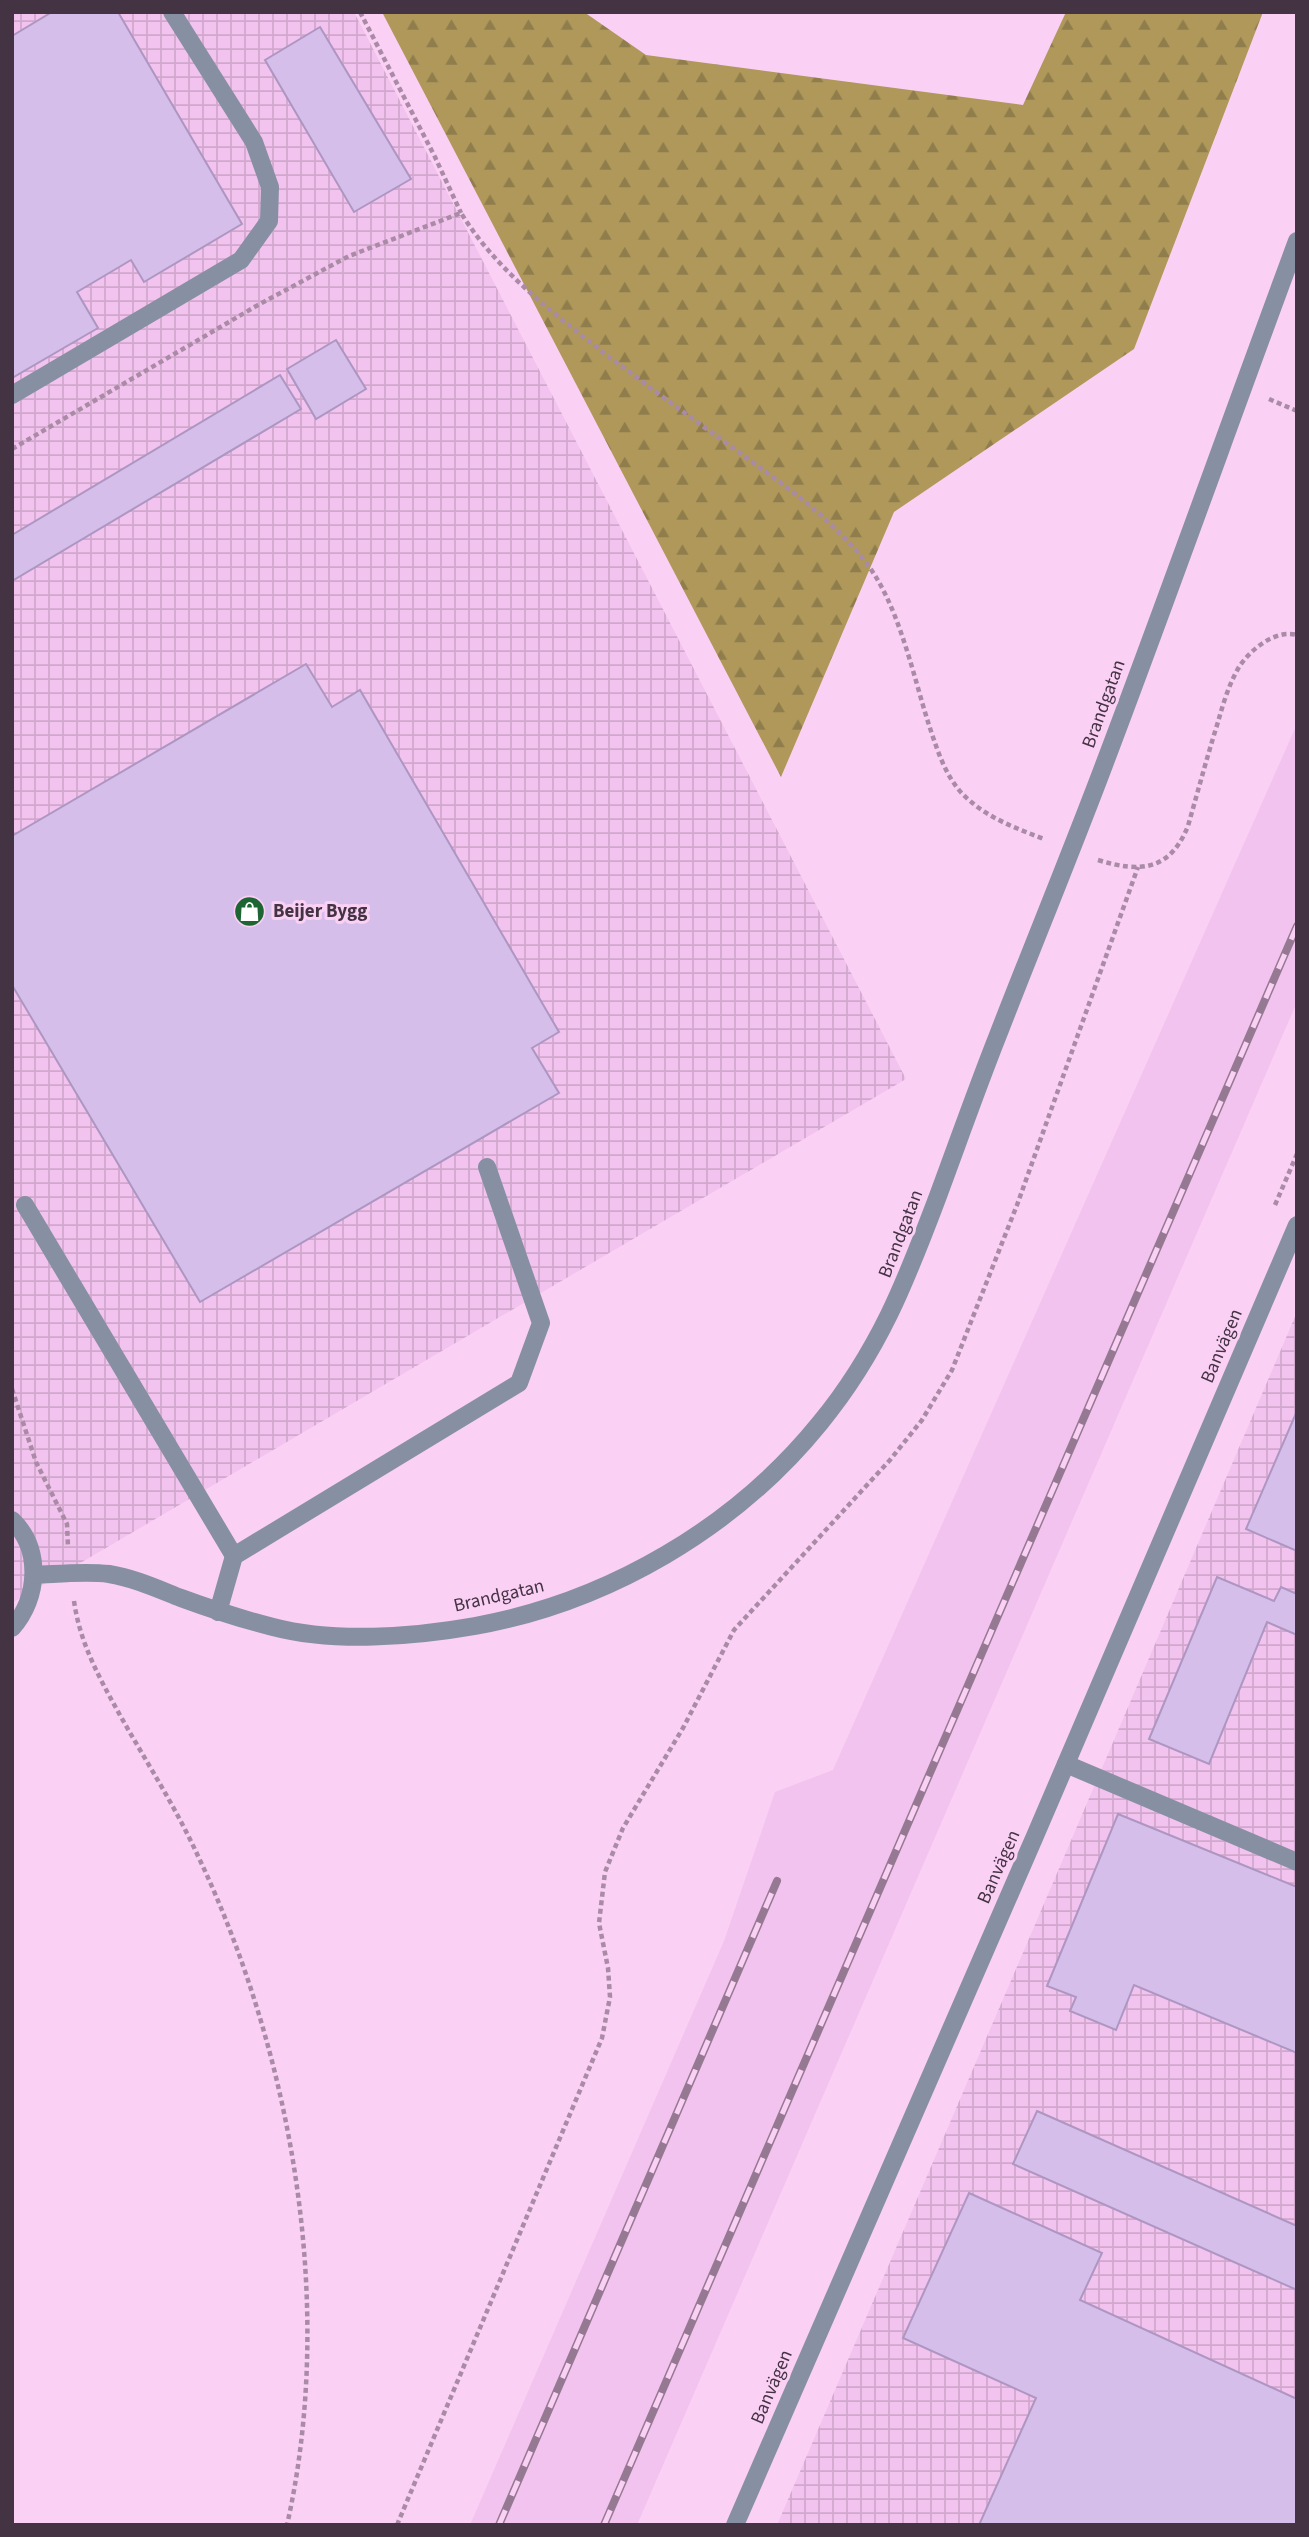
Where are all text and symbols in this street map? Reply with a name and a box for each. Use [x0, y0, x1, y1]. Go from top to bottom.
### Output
street label: Brandgatan [1076, 656, 1132, 752]
shop icon: Beijer Bygg [233, 894, 267, 928]
place label: Beijer Bygg [273, 898, 367, 925]
street label: Brandgatan [872, 1186, 930, 1282]
street label: Banvägen [1194, 1305, 1250, 1387]
street label: Brandgatan [451, 1572, 547, 1620]
street label: Banvägen [971, 1826, 1027, 1908]
street label: Banvägen [744, 2346, 800, 2428]

